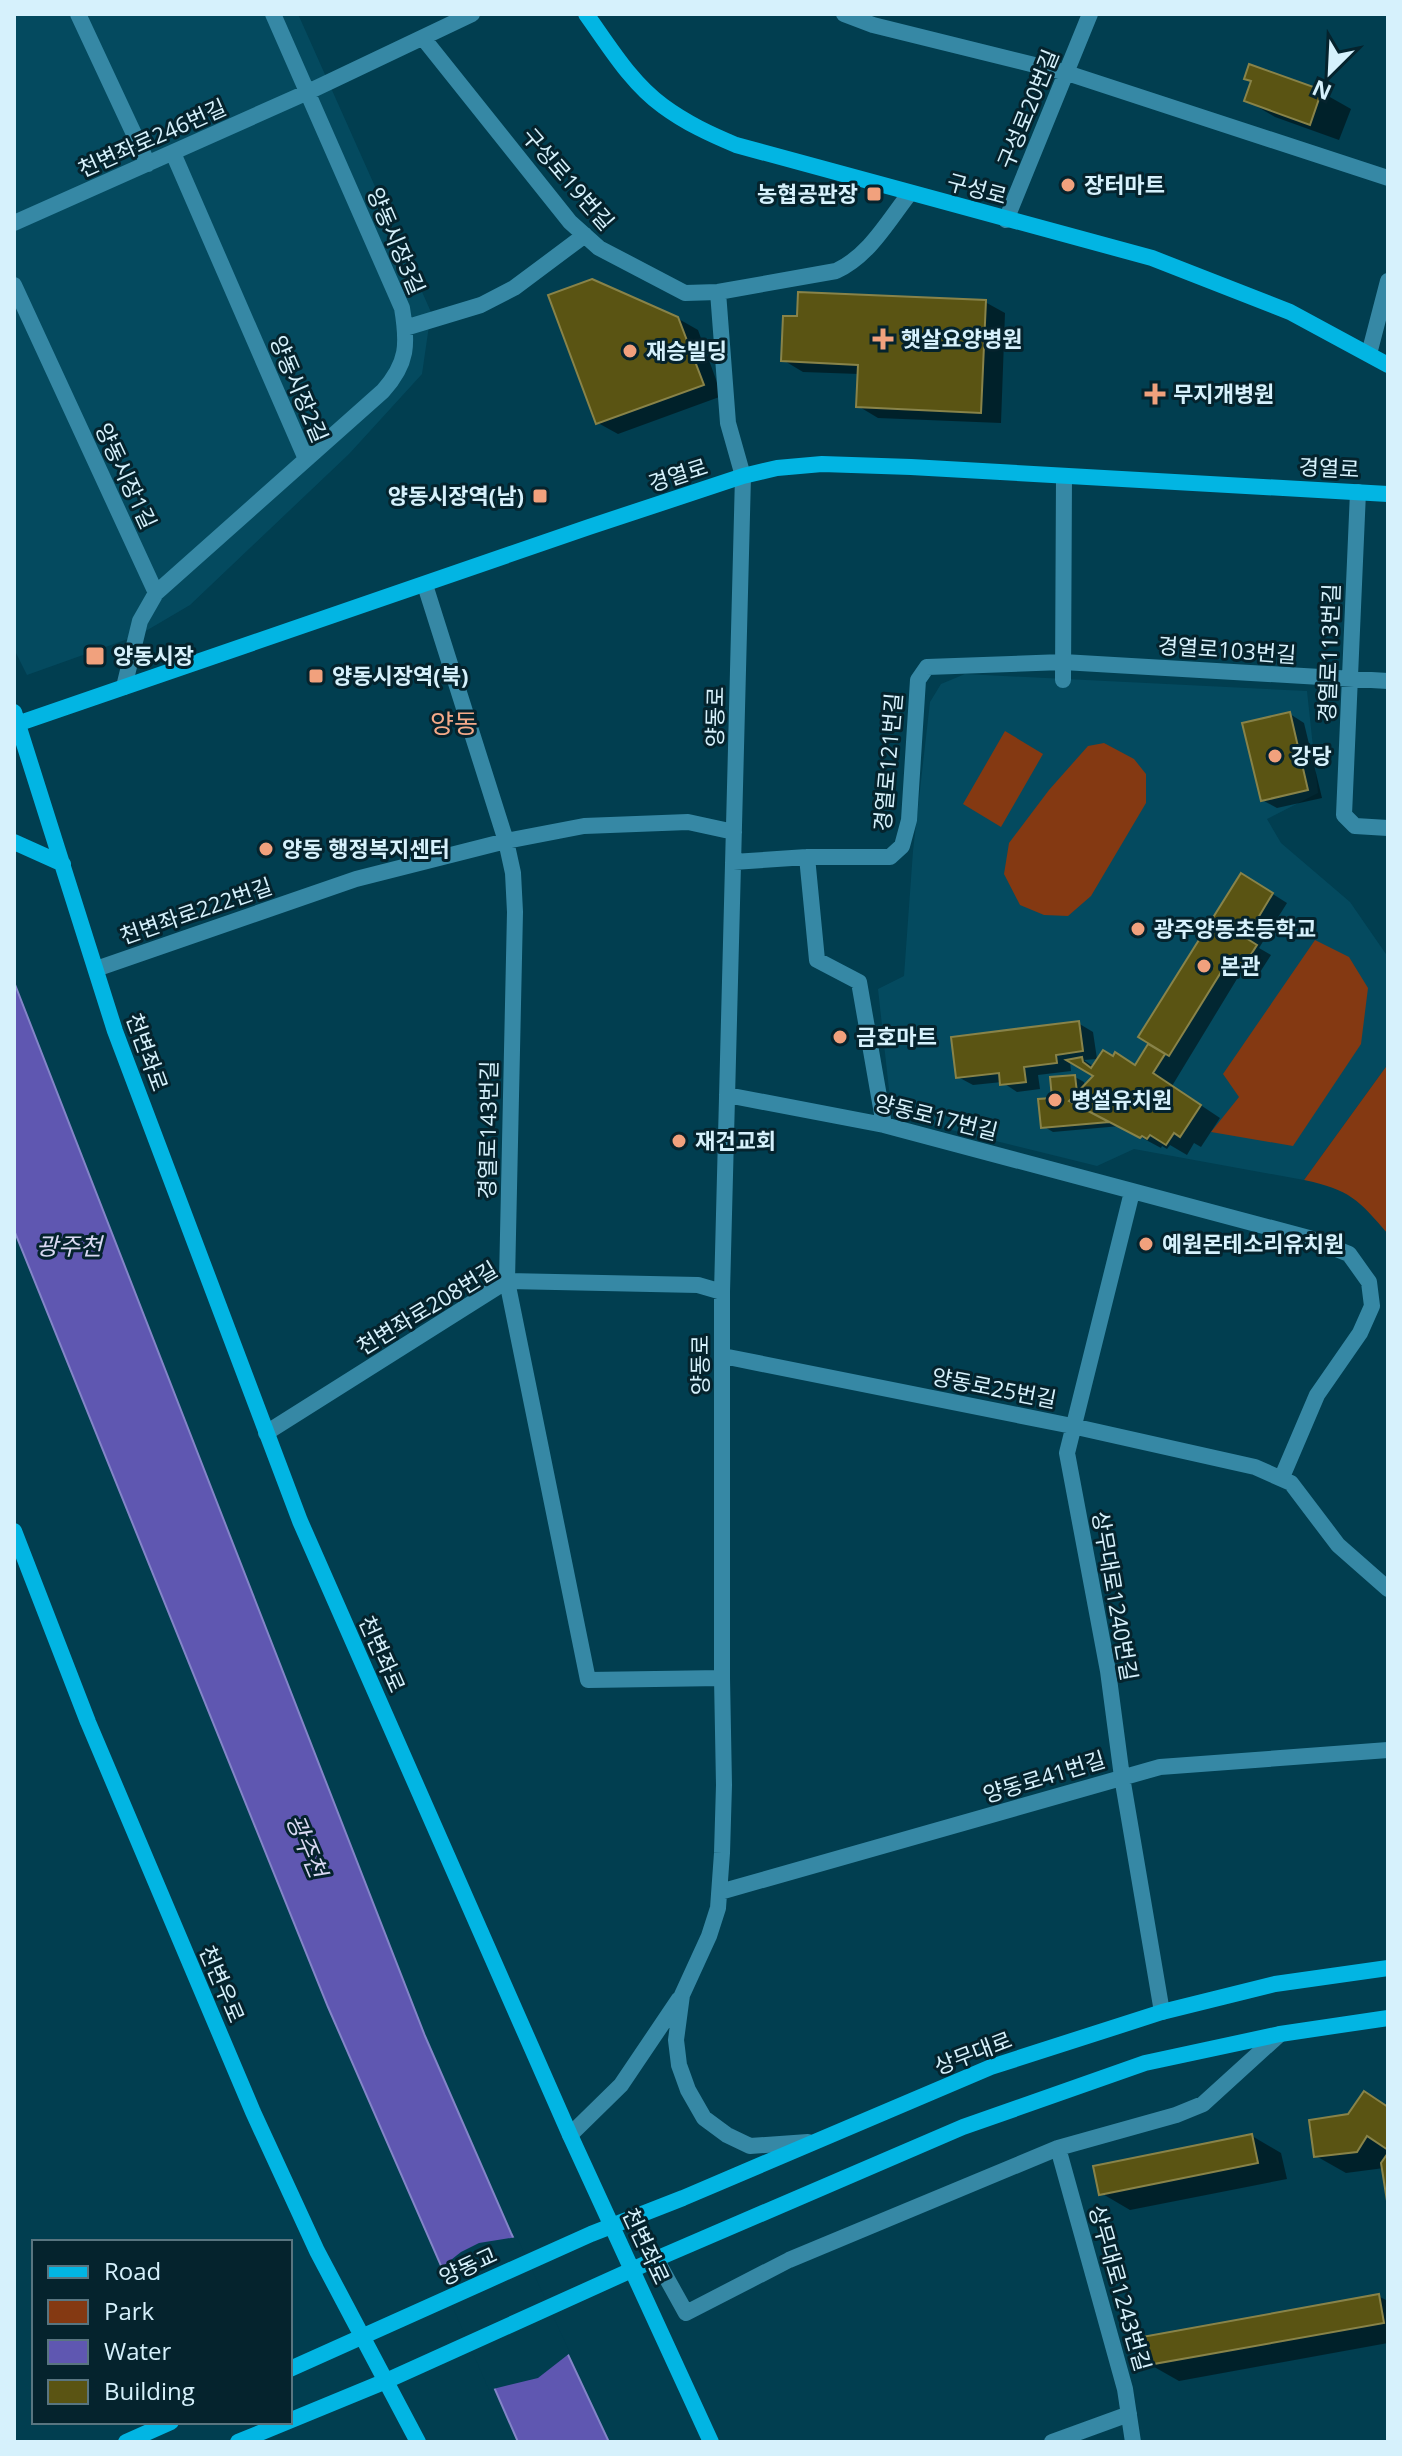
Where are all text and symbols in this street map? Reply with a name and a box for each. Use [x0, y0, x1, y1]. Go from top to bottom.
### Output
north arrow [1290, 32, 1370, 112]
street label: 구성로20번길 [989, 44, 1065, 173]
text: N [1307, 74, 1336, 109]
street label: 천변좌로246번길 [73, 91, 230, 183]
street label: 구성로19번길 [516, 121, 622, 236]
street label: 구성로 [944, 166, 1010, 210]
place label: 장터마트 [1084, 169, 1165, 199]
marker: 장터마트 [1059, 176, 1077, 194]
place label: 농협공판장 [757, 178, 858, 208]
street label: 양동시장3길 [361, 182, 433, 299]
marker: 농협공판장 [865, 185, 883, 203]
place label: 햇살요양병원 [901, 323, 1022, 353]
marker: 햇살요양병원 [872, 328, 894, 350]
street label: 양동시장2길 [264, 330, 336, 447]
place label: 재승빌딩 [646, 335, 727, 365]
marker: 재승빌딩 [621, 342, 639, 360]
place label: 무지개병원 [1173, 378, 1274, 408]
marker: 무지개병원 [1144, 383, 1166, 405]
street label: 양동시장1길 [89, 418, 165, 533]
street label: 경열로 [644, 450, 711, 498]
street label: 경열로 [1298, 450, 1360, 484]
place label: 양동시장역(남) [388, 480, 524, 510]
marker: 양동시장역(남) [531, 487, 549, 505]
street label: 경열로113번길 [1311, 583, 1345, 723]
street label: 경열로103번길 [1157, 629, 1297, 669]
place label: 양동시장 [113, 640, 194, 670]
marker: 양동시장 [84, 645, 106, 667]
place label: 양동시장역(북) [332, 660, 468, 690]
marker: 양동시장역(북) [307, 667, 325, 685]
street label: 양동로 [698, 686, 730, 748]
street label: 경열로121번길 [866, 691, 908, 832]
district label: 양동 [430, 705, 478, 741]
place label: 강당 [1291, 740, 1331, 770]
marker: 강당 [1266, 747, 1284, 765]
place label: 양동 행정복지센터 [282, 833, 450, 863]
marker: 양동 행정복지센터 [257, 840, 275, 858]
street label: 천변좌로222번길 [116, 870, 276, 950]
place label: 광주양동초등학교 [1154, 913, 1316, 943]
marker: 광주양동초등학교 [1129, 920, 1147, 938]
place label: 본관 [1220, 950, 1260, 980]
marker: 본관 [1195, 957, 1213, 975]
street label: 천변좌로 [120, 1008, 176, 1095]
place label: 금호마트 [856, 1021, 937, 1051]
marker: 금호마트 [831, 1028, 849, 1046]
street label: 경열로143번길 [471, 1060, 503, 1200]
place label: 병설유치원 [1071, 1084, 1172, 1114]
street label: 양동로17번길 [871, 1086, 1001, 1146]
marker: 병설유치원 [1046, 1091, 1064, 1109]
place label: 재건교회 [695, 1125, 776, 1155]
marker: 재건교회 [670, 1132, 688, 1150]
place label: 예원몬테소리유치원 [1162, 1228, 1344, 1258]
water label: 광주천 [36, 1229, 105, 1262]
marker: 예원몬테소리유치원 [1137, 1235, 1155, 1253]
street label: 천변좌로208번길 [351, 1253, 502, 1361]
street label: 양동로 [684, 1335, 714, 1395]
street label: 양동로25번길 [929, 1360, 1059, 1414]
street label: 상무대로1240번길 [1086, 1509, 1146, 1683]
street label: 천변좌로 [353, 1611, 413, 1697]
street label: 양동로41번길 [979, 1743, 1109, 1809]
water label: 광주천 [279, 1808, 337, 1885]
street label: 천변우로 [193, 1940, 253, 2027]
street label: 상무대로 [929, 2024, 1016, 2081]
street label: 상무대로1243번길 [1083, 2201, 1159, 2374]
street label: 천변좌로 [616, 2203, 678, 2289]
street label: 양동교 [434, 2239, 501, 2292]
legend [32, 2240, 292, 2424]
text: Road [104, 2254, 161, 2287]
text: Park [104, 2294, 155, 2327]
text: Water [104, 2334, 172, 2367]
text: Building [104, 2374, 195, 2407]

